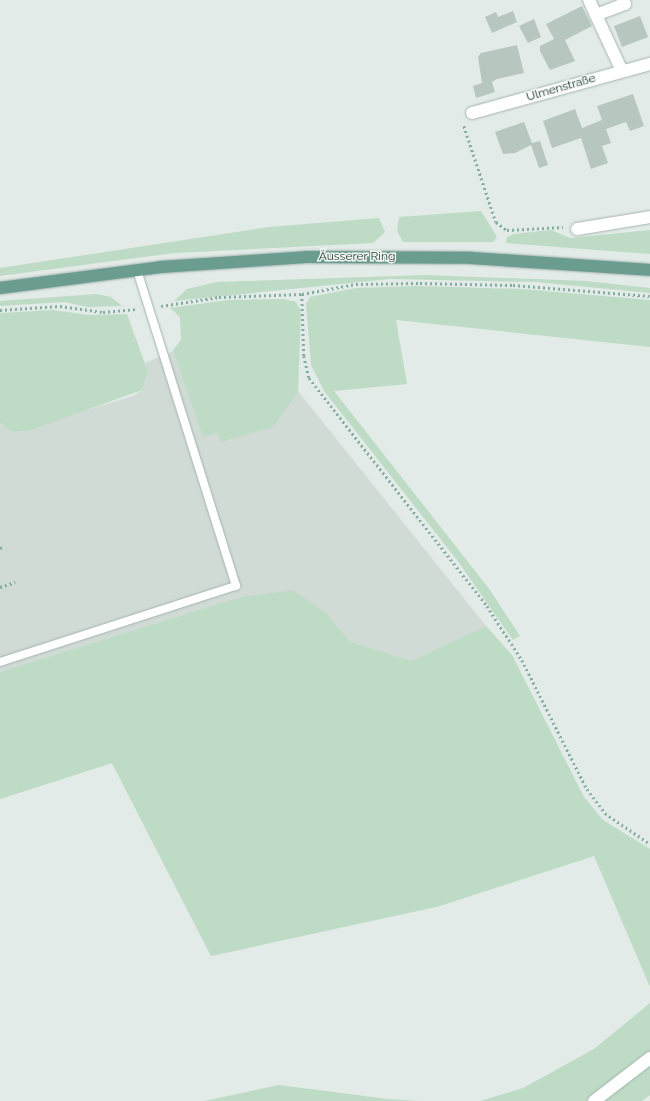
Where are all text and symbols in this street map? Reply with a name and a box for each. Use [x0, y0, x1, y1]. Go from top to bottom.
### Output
street label: Ulmenstraße [525, 71, 597, 105]
street label: Äusserer Ring [319, 250, 395, 264]

